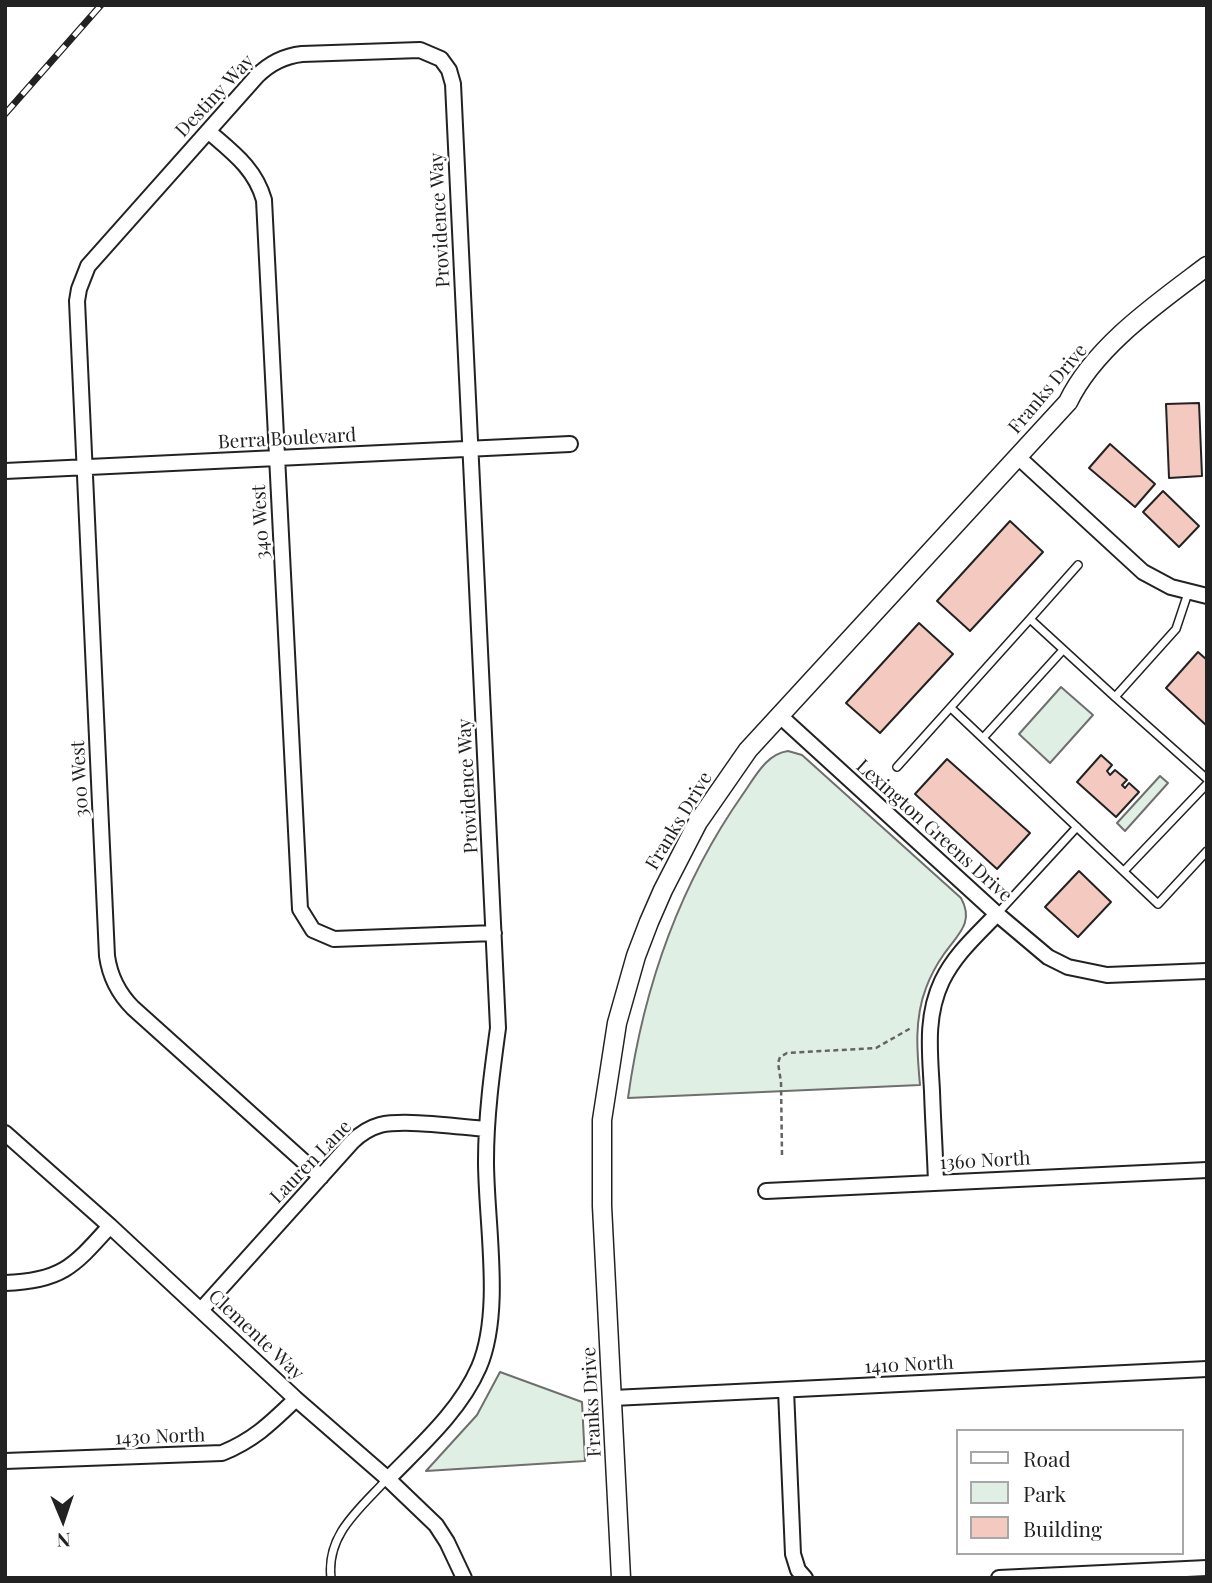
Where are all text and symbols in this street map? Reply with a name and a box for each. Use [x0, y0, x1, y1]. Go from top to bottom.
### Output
street label: Destiny Way [171, 50, 259, 142]
street label: Providence Way [425, 152, 455, 288]
street label: Franks Drive [1004, 339, 1092, 439]
street label: Berra Boulevard [217, 424, 357, 454]
street label: 340 West [248, 484, 274, 560]
street label: Providence Way [453, 718, 483, 854]
street label: 300 West [67, 740, 93, 818]
street label: Lexington Greens Drive [851, 755, 1017, 907]
street label: Franks Drive [641, 768, 717, 874]
street label: Lauren Lane [266, 1116, 356, 1208]
street label: 1360 North [939, 1147, 1031, 1175]
street label: Clemente Way [204, 1285, 308, 1385]
street label: Franks Drive [578, 1346, 606, 1458]
street label: 1410 North [864, 1351, 954, 1379]
street label: 1430 North [114, 1424, 206, 1450]
legend [956, 1429, 1184, 1555]
text: Road [1023, 1444, 1071, 1472]
text: Park [1023, 1479, 1066, 1507]
north arrow [28, 1485, 98, 1555]
text: Building [1023, 1514, 1102, 1542]
text: N [56, 1528, 71, 1554]

